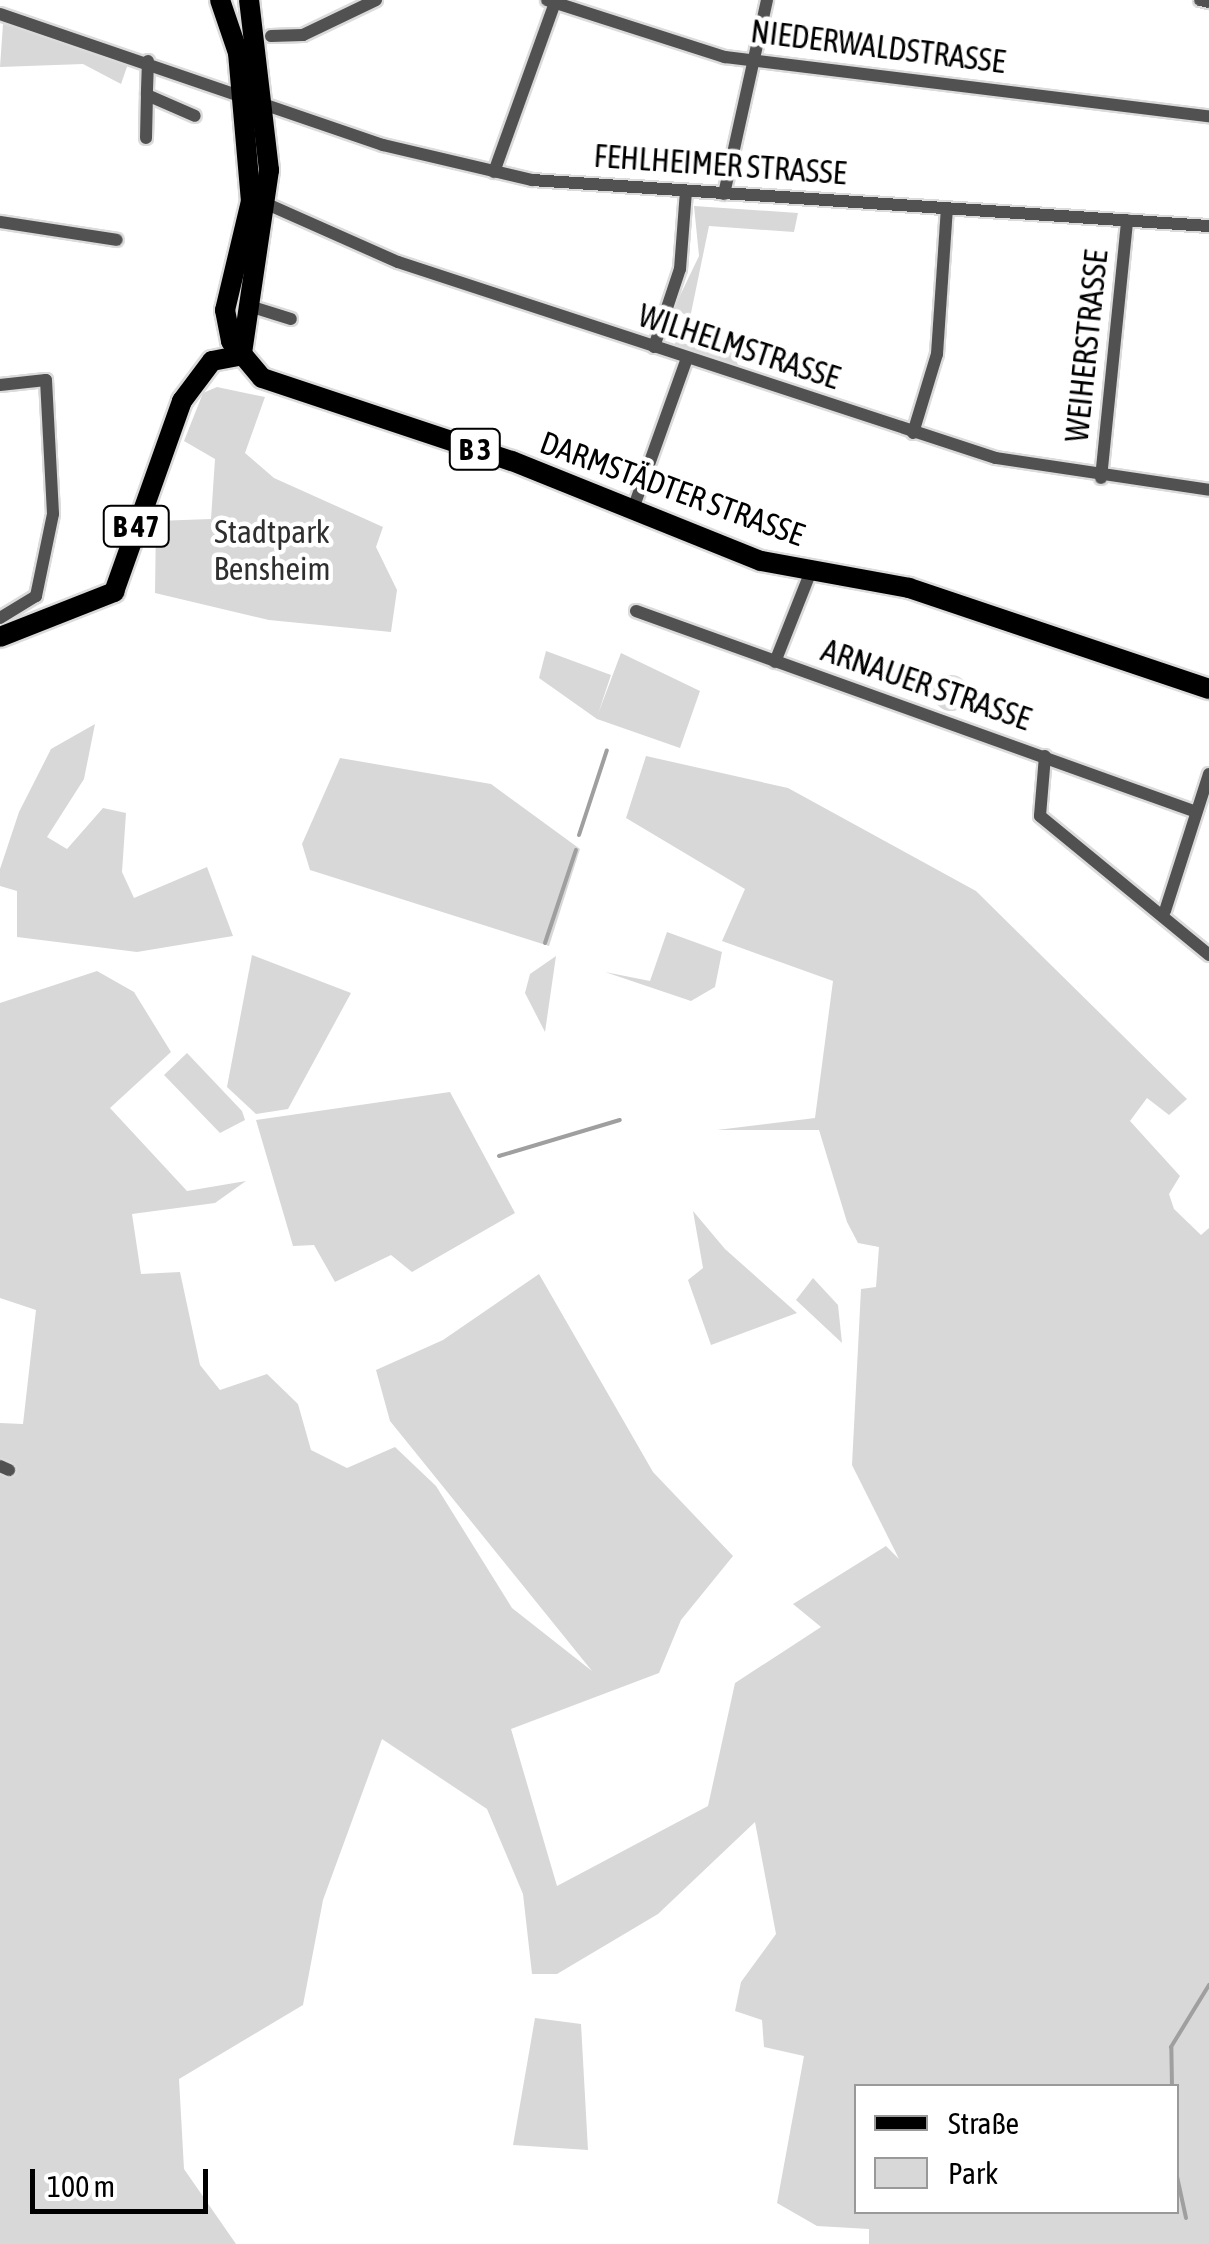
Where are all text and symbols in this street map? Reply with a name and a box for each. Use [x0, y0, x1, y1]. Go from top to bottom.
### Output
street label: NIEDERWALDSTRASSE [749, 12, 1007, 82]
street label: FEHLHEIMER STRASSE [592, 137, 848, 193]
street label: WEIHERSTRASSE [1058, 248, 1116, 444]
street label: WILHELMSTRASSE [633, 296, 845, 398]
street label: DARMSTÄDTER STRASSE [535, 423, 809, 555]
road number: B 3 [448, 424, 502, 474]
road number: B 47 [101, 501, 171, 551]
park label: Stadtpark Bensheim [214, 514, 330, 589]
street label: ARNAUER STRASSE [816, 631, 1036, 739]
legend [854, 2084, 1179, 2214]
text: Straße [948, 2106, 1019, 2140]
scale bar [35, 2149, 212, 2211]
text: Park [948, 2156, 998, 2190]
text: 100 m [47, 2169, 115, 2203]

